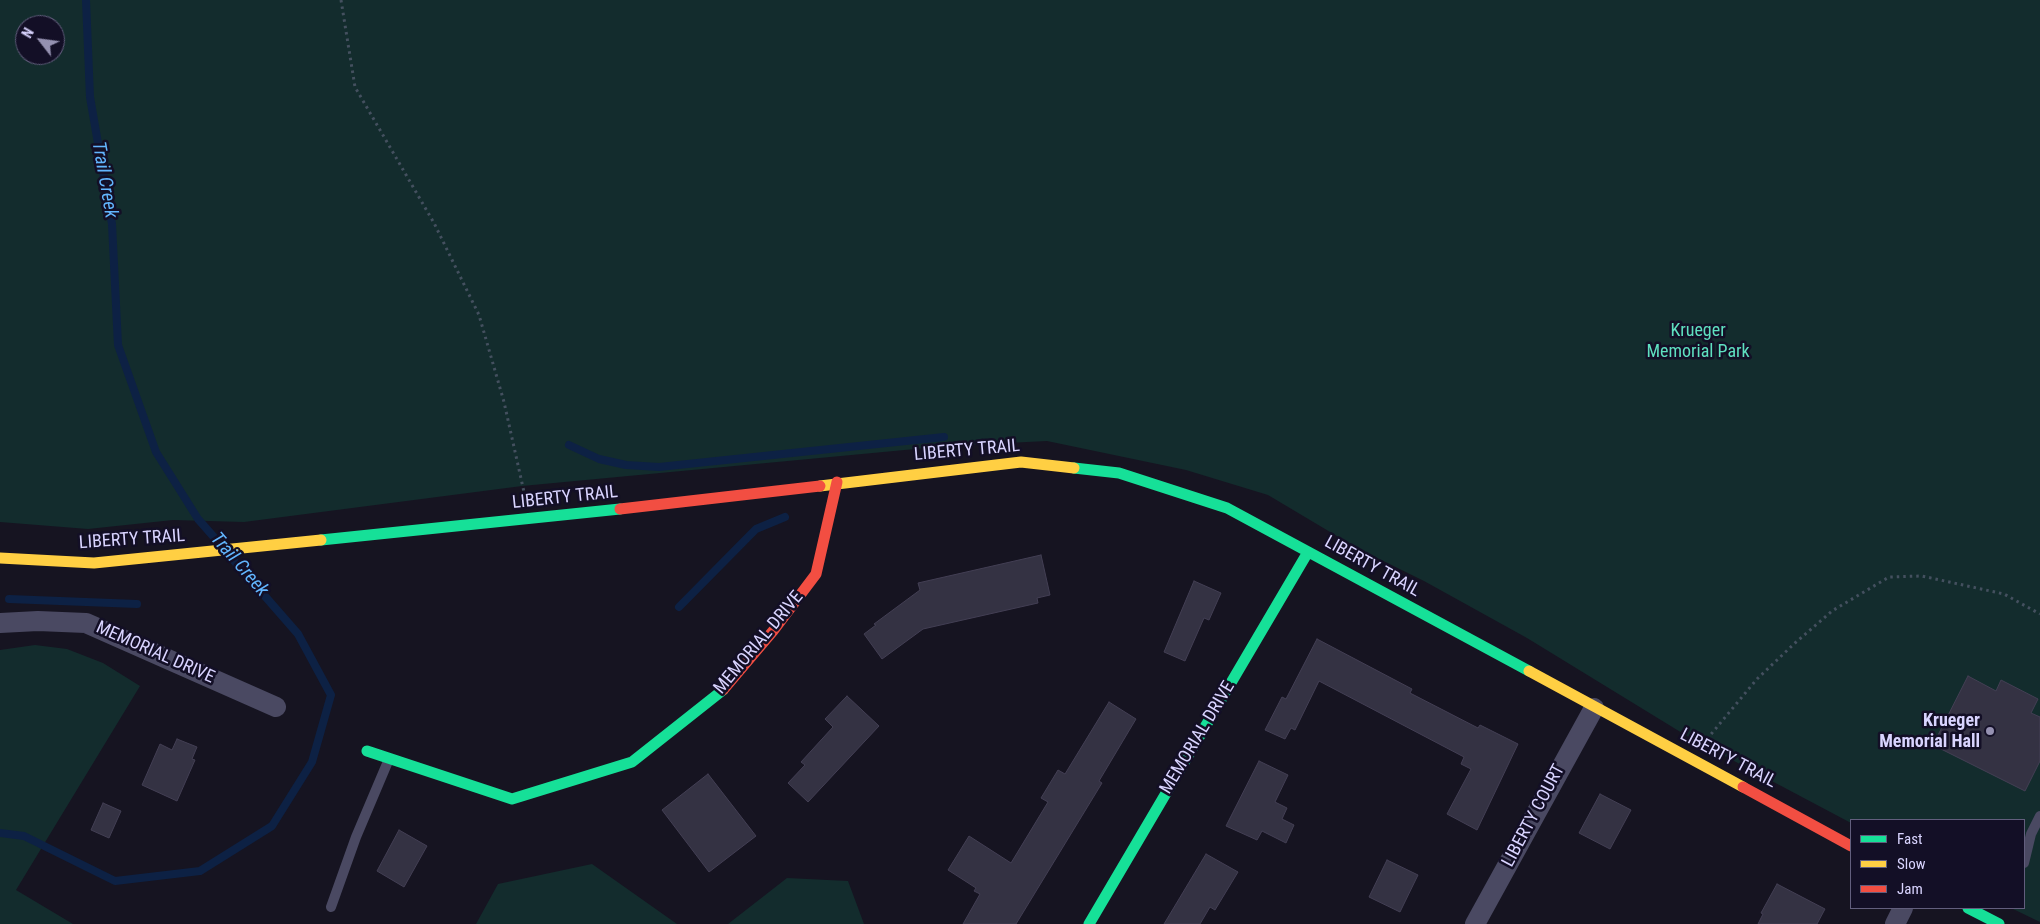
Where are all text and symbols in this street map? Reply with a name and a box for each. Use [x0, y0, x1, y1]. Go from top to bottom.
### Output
north arrow [15, 15, 65, 65]
text: N [19, 25, 37, 41]
water label: Trail Creek [86, 140, 122, 220]
park label: Krueger Memorial Park [1646, 320, 1750, 362]
street label: LIBERTY TRAIL [913, 436, 1021, 466]
street label: LIBERTY TRAIL [511, 482, 619, 514]
street label: LIBERTY TRAIL [78, 526, 186, 554]
water label: Trail Creek [205, 528, 273, 602]
street label: LIBERTY TRAIL [1320, 532, 1424, 602]
street label: MEMORIAL DRIVE [710, 587, 808, 699]
street label: MEMORIAL DRIVE [92, 617, 218, 689]
street label: MEMORIAL DRIVE [1156, 678, 1240, 798]
place label: Krueger Memorial Hall [1879, 710, 1980, 752]
street label: LIBERTY TRAIL [1676, 725, 1780, 793]
marker: Krueger Memorial Hall [1984, 725, 1996, 737]
street label: LIBERTY COURT [1498, 761, 1570, 871]
legend [1850, 819, 2025, 909]
text: Fast [1897, 830, 1922, 848]
text: Slow [1897, 855, 1926, 873]
text: Jam [1897, 880, 1923, 898]

